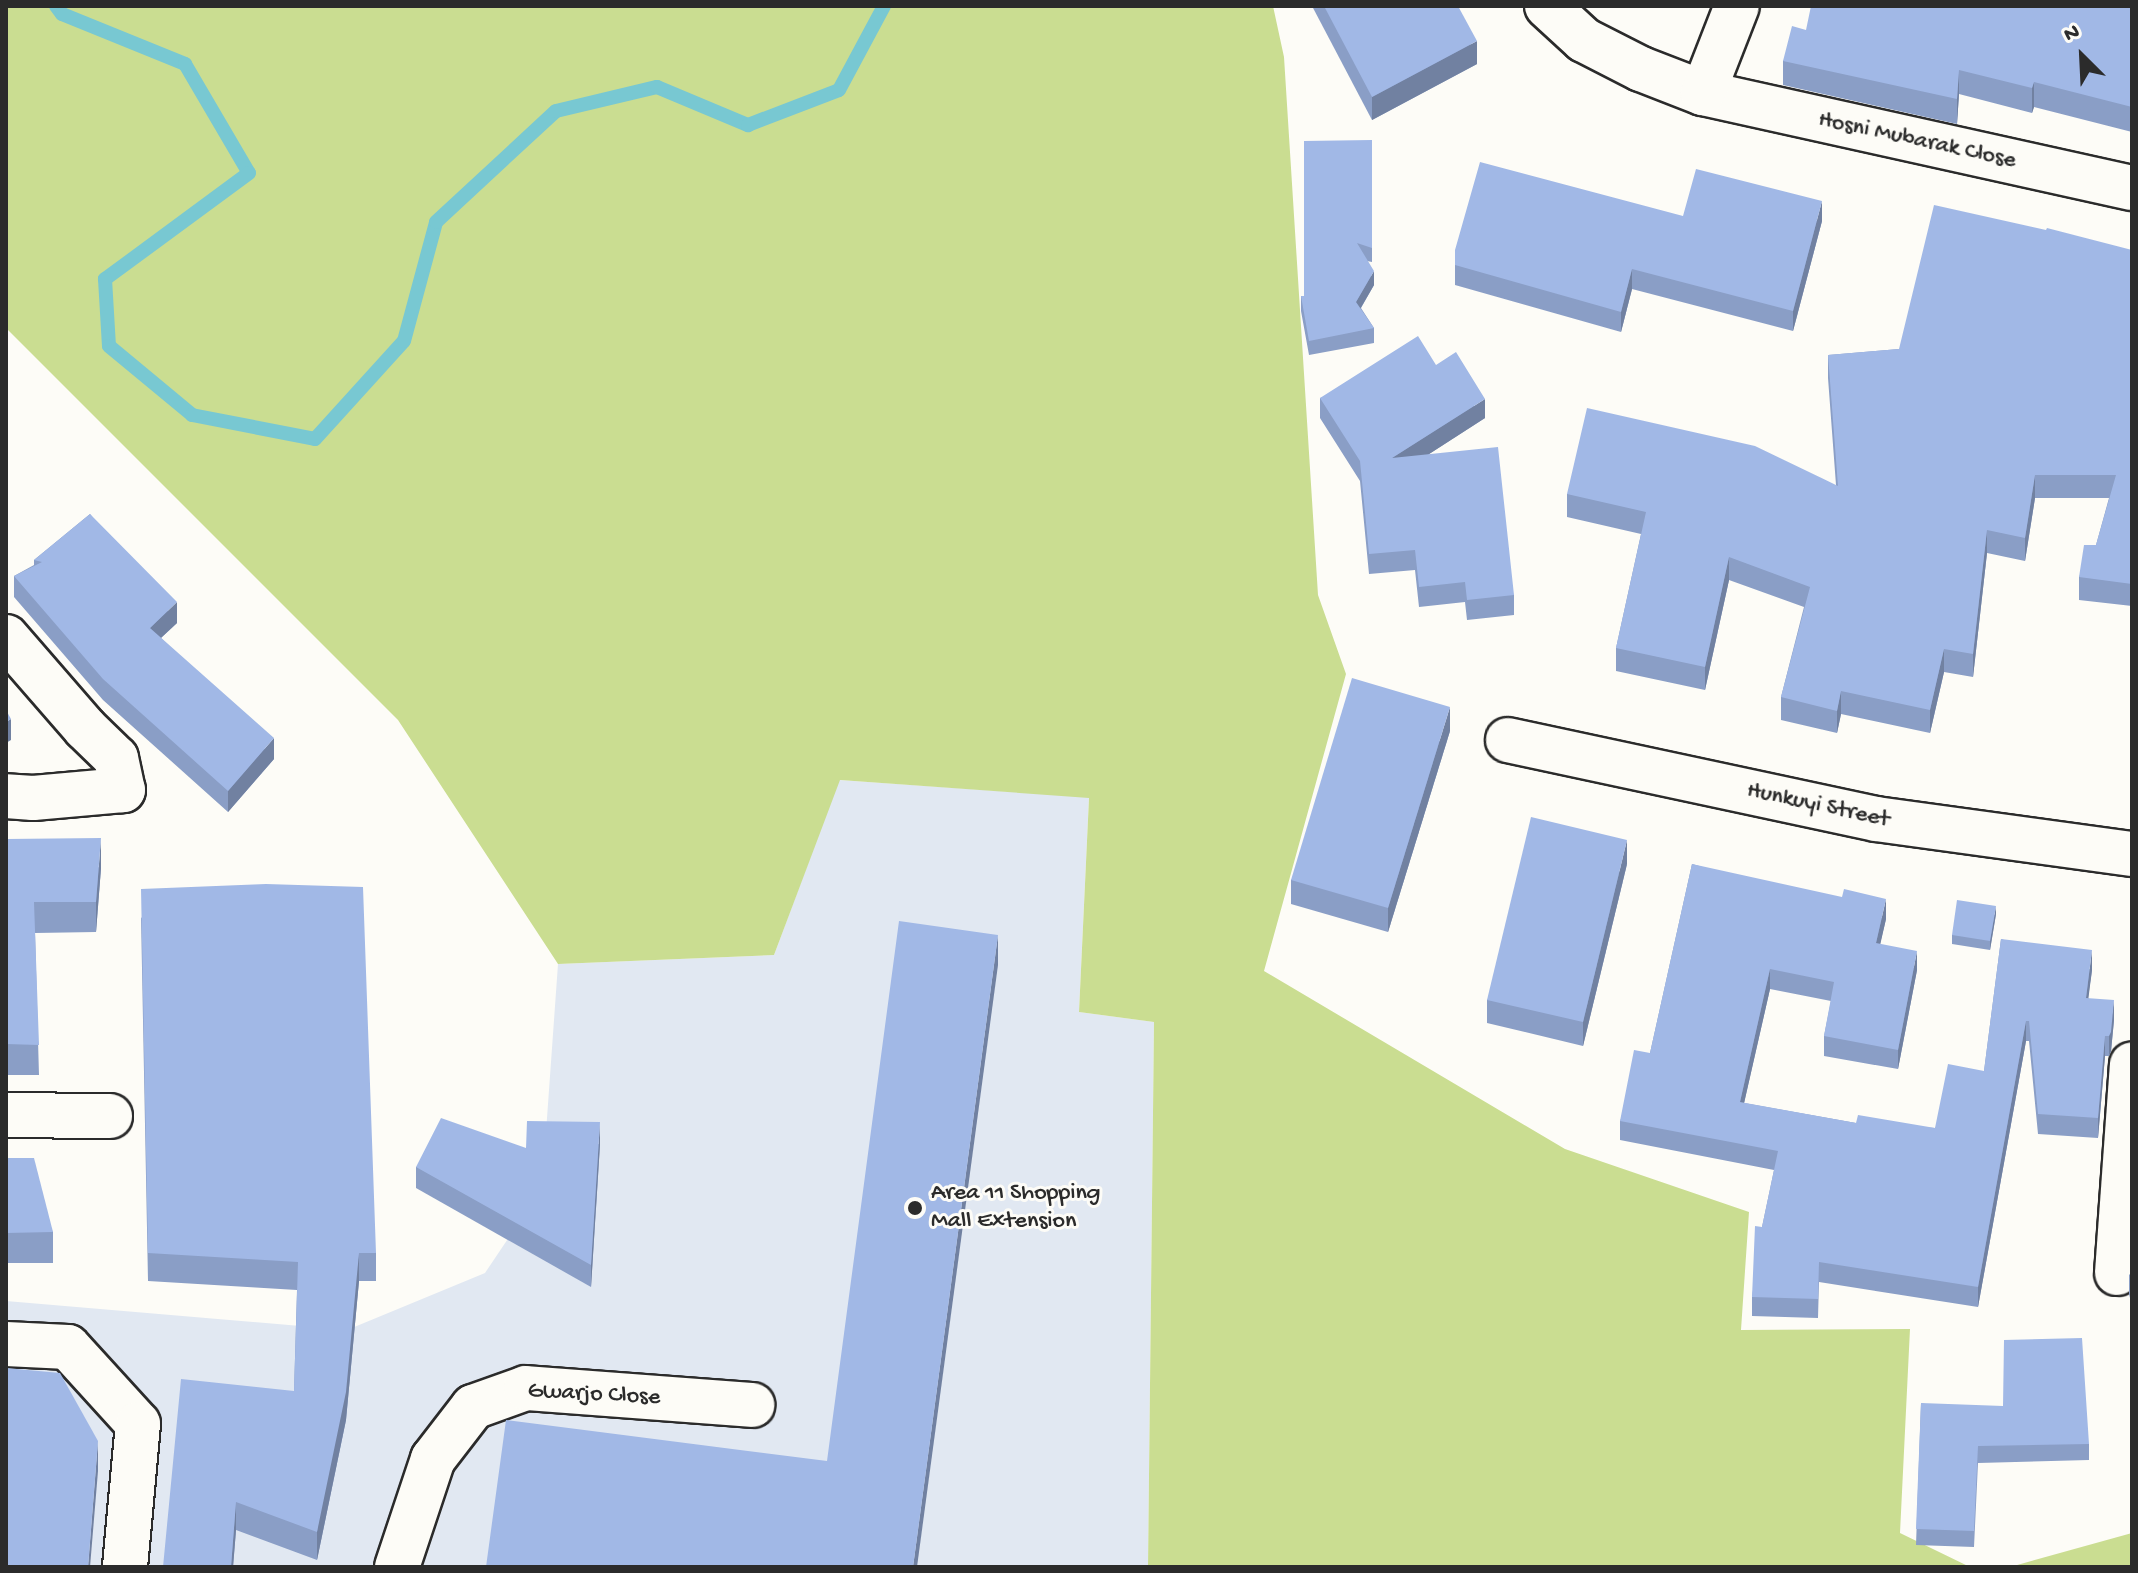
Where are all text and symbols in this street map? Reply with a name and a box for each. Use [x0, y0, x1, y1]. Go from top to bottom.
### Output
north arrow [2042, 16, 2122, 96]
text: N [2060, 19, 2084, 49]
street label: Hosni Mubarak Close [1816, 106, 2018, 176]
street label: Hunkuyi Street [1744, 777, 1892, 835]
place label: Area 11 Shopping Mall Extension [931, 1180, 1100, 1236]
marker: Area 11 Shopping Mall Extension [906, 1199, 924, 1217]
street label: Gwarjo Close [527, 1377, 661, 1413]

